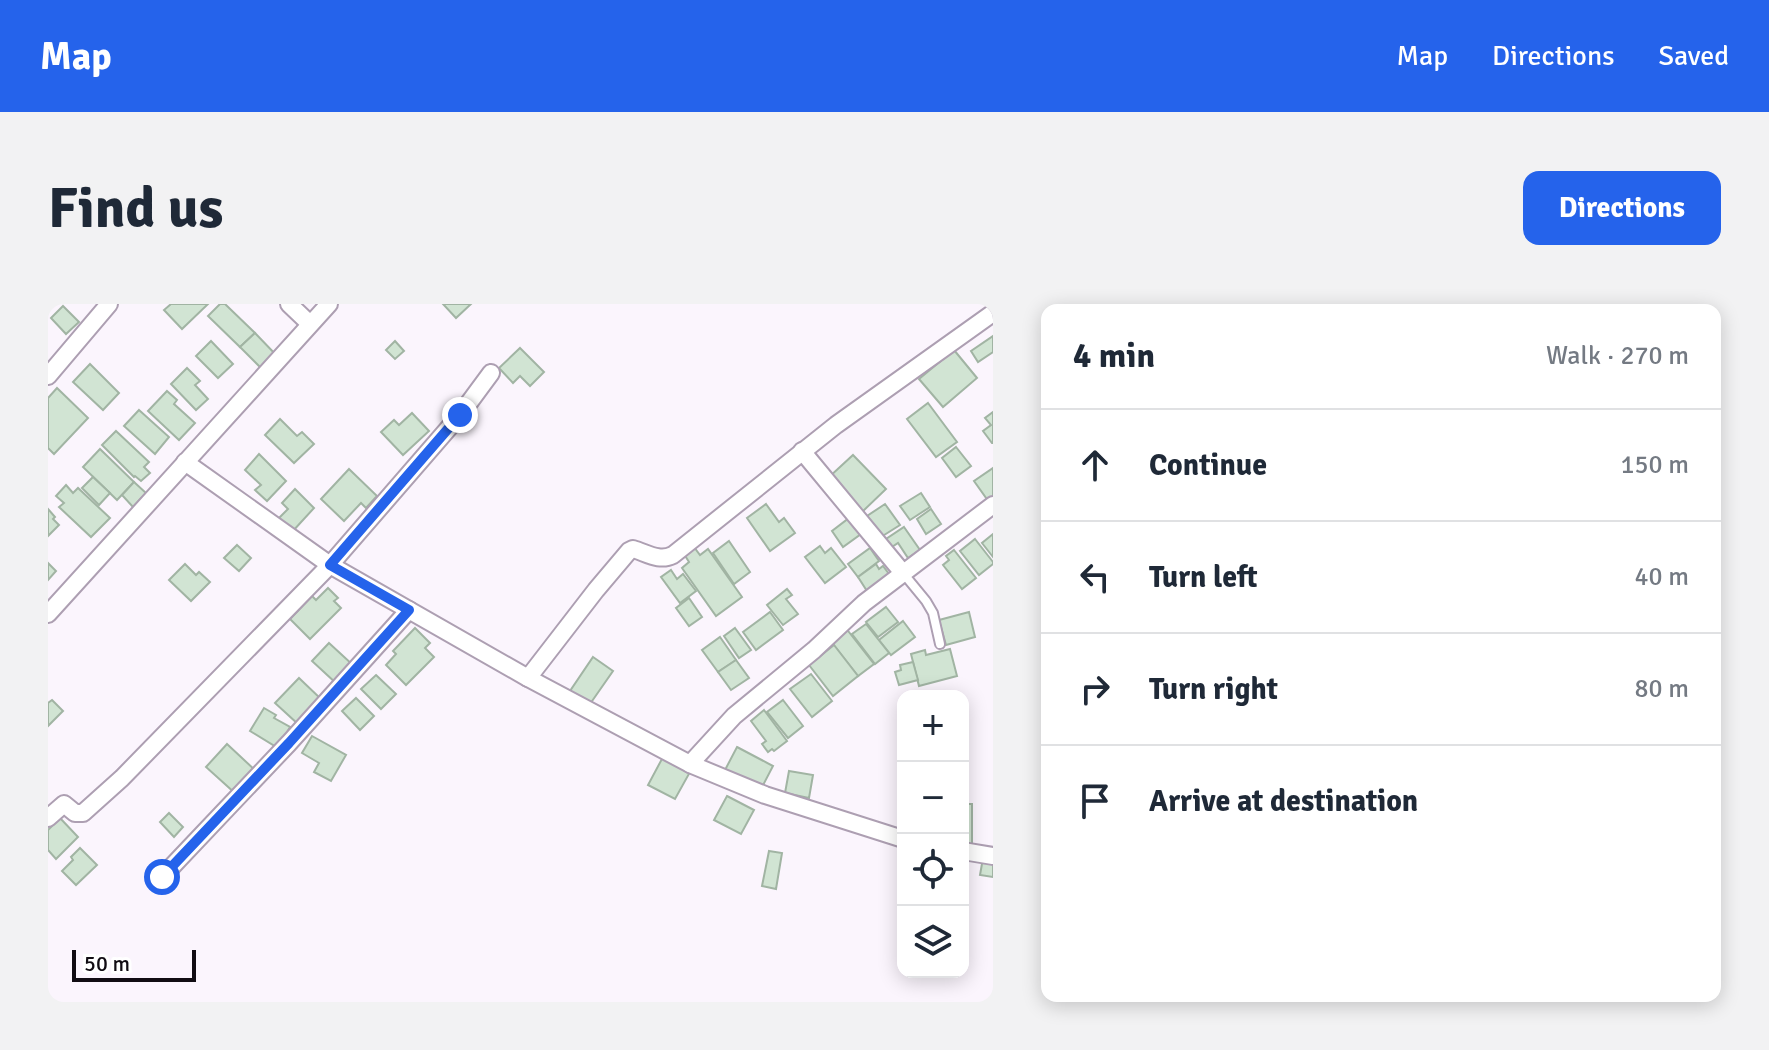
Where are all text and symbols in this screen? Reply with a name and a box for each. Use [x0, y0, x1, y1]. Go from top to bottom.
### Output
text: Map [40, 33, 112, 80]
text: Map [1396, 39, 1448, 73]
text: Directions [1492, 39, 1614, 73]
text: Saved [1658, 39, 1729, 73]
button: Directions [1523, 171, 1721, 245]
text: Find us [48, 174, 223, 243]
text: 4 min [1073, 335, 1155, 377]
text: Walk · 270 m [1546, 340, 1689, 372]
route end [442, 397, 478, 433]
icon: ahead [1073, 443, 1117, 487]
text: Continue [1149, 447, 1267, 484]
text: 150 m [1620, 449, 1689, 481]
icon: left [1073, 555, 1117, 599]
text: Turn left [1149, 559, 1258, 596]
text: 40 m [1634, 561, 1689, 593]
icon: right [1073, 667, 1117, 711]
text: Turn right [1149, 671, 1278, 708]
text: 80 m [1634, 673, 1689, 705]
map controls [897, 690, 969, 978]
button: + [897, 690, 969, 762]
button: − [897, 762, 969, 834]
icon: arrive [1073, 779, 1117, 823]
text: Arrive at destination [1149, 783, 1418, 820]
button: locate [897, 834, 969, 906]
route start [144, 859, 180, 895]
button: layers [897, 906, 969, 978]
scale bar [72, 946, 196, 982]
text: 50 m [84, 950, 130, 977]

